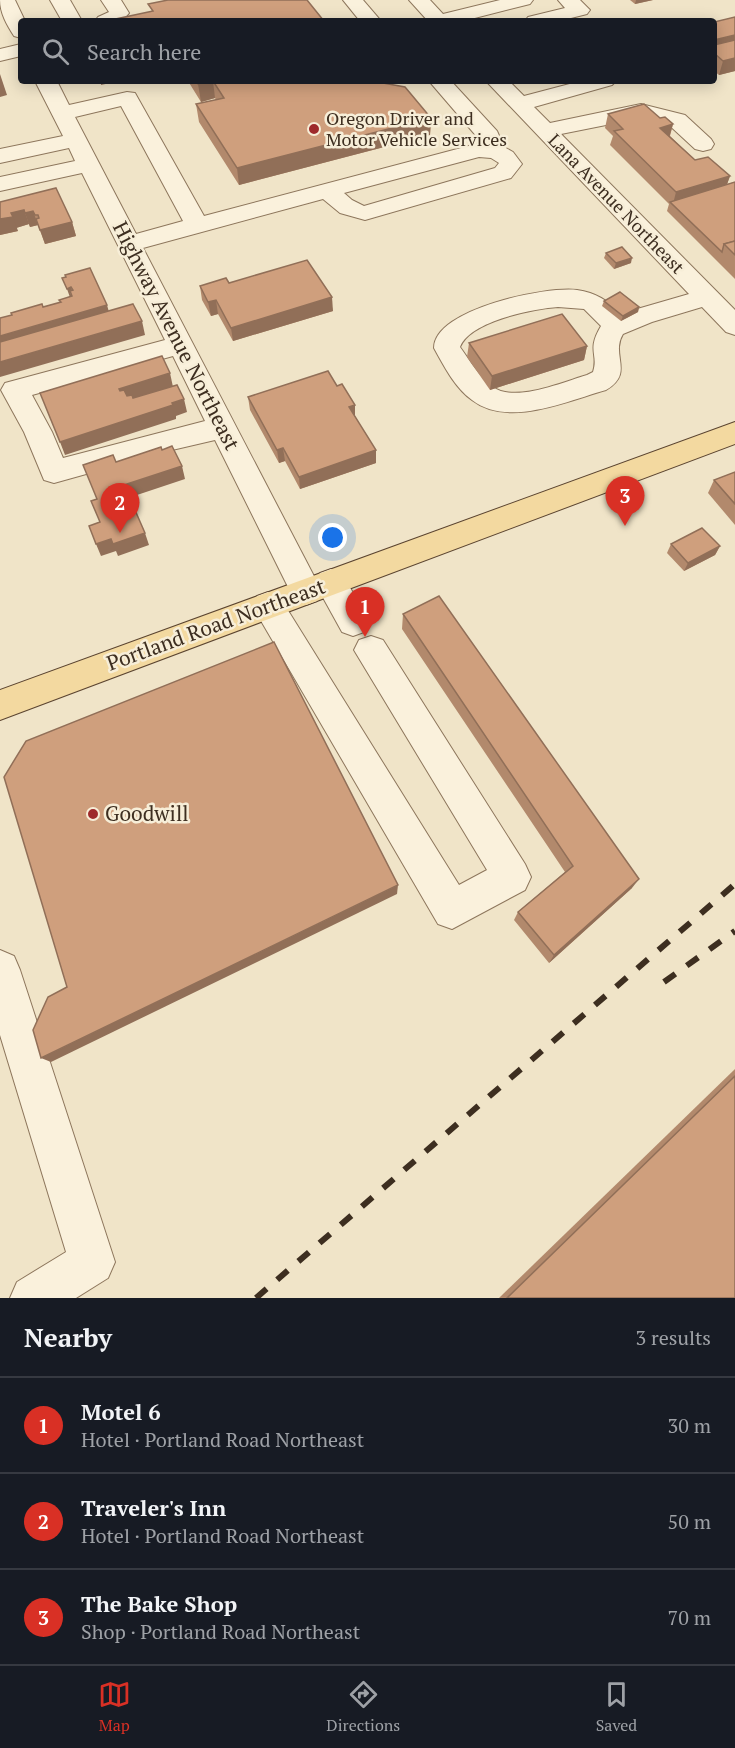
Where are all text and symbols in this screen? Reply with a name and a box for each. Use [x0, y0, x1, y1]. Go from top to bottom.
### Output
search box [18, 18, 717, 84]
icon: search [39, 35, 72, 68]
text: Search here [87, 37, 201, 66]
place label: Oregon Driver and Motor Vehicle Services [326, 106, 507, 151]
marker: Oregon Driver and Motor Vehicle Services [307, 122, 321, 136]
street label: Lana Avenue Northeast [543, 128, 690, 279]
street label: Highway Avenue Northeast [107, 216, 247, 455]
pin: 3 [606, 476, 644, 526]
pin: 2 [100, 484, 140, 533]
your location [318, 523, 347, 552]
street label: Portland Road Northeast [102, 571, 329, 677]
pin: 1 [346, 588, 385, 637]
place label: Goodwill [105, 799, 189, 827]
marker: Goodwill [86, 807, 100, 821]
text: Nearby [24, 1320, 112, 1354]
text: 3 results [636, 1324, 711, 1351]
text: Motel 6 [81, 1397, 161, 1426]
text: 1 [38, 1412, 49, 1439]
text: 30 m [668, 1412, 711, 1439]
text: Hotel · Portland Road Northeast [81, 1426, 364, 1453]
text: Traveler's Inn [81, 1493, 226, 1522]
text: 2 [38, 1508, 49, 1535]
text: 50 m [668, 1508, 711, 1535]
text: Hotel · Portland Road Northeast [81, 1522, 364, 1549]
text: The Bake Shop [81, 1589, 237, 1618]
text: 3 [38, 1604, 49, 1631]
text: 70 m [668, 1604, 711, 1631]
text: Shop · Portland Road Northeast [81, 1618, 360, 1645]
tab: Map [98, 1678, 131, 1736]
tab: Directions [326, 1678, 400, 1736]
tab: Saved [596, 1678, 637, 1736]

